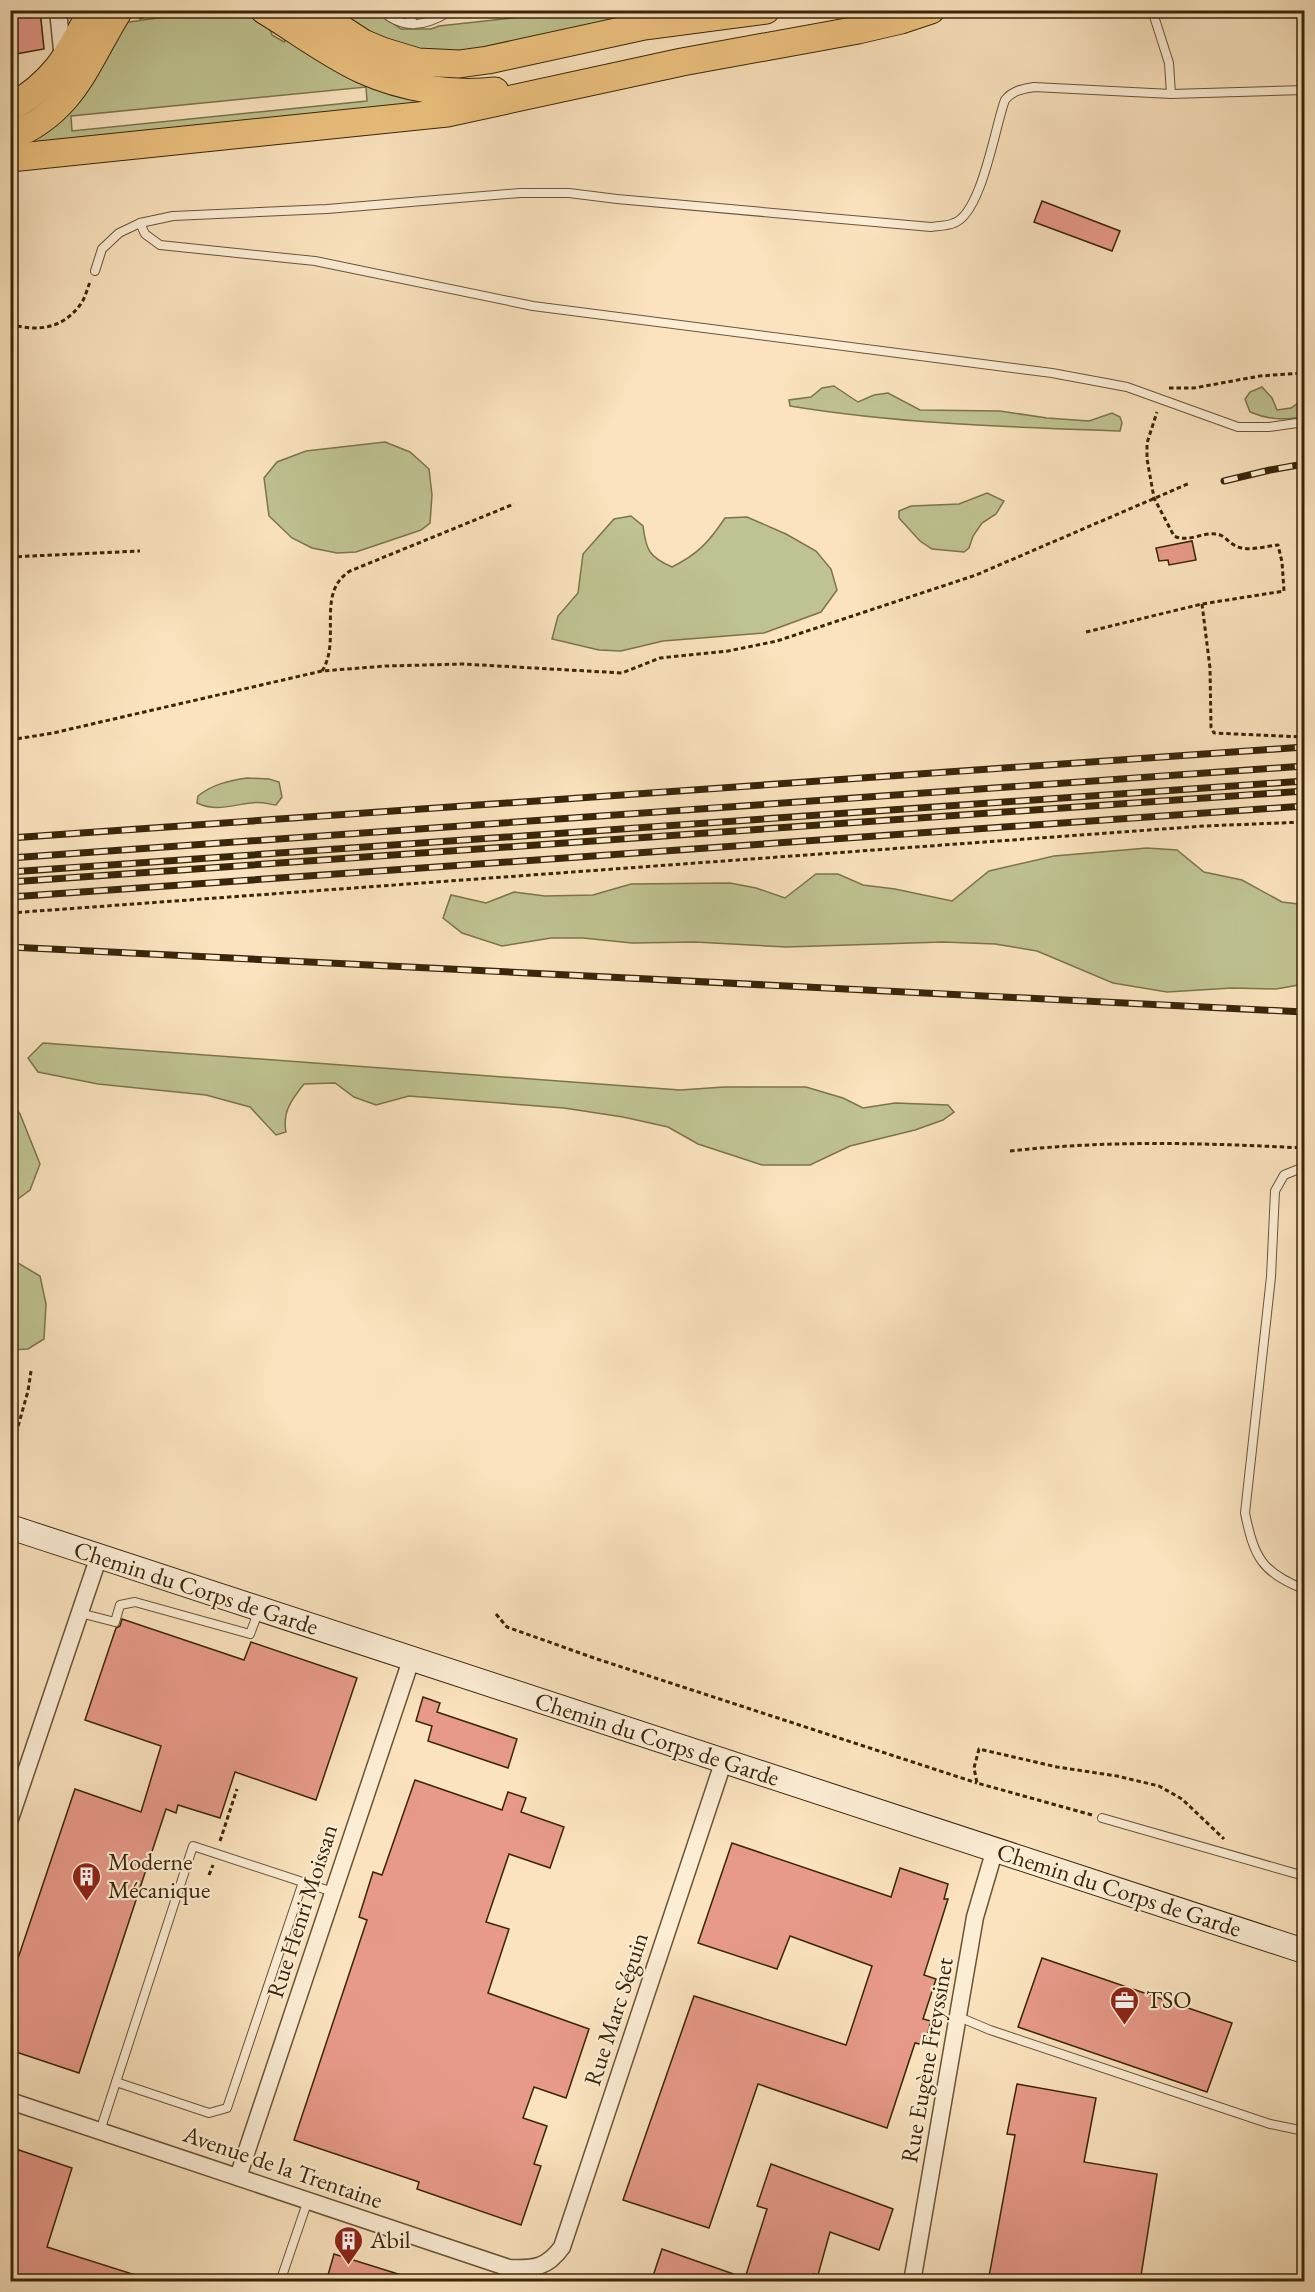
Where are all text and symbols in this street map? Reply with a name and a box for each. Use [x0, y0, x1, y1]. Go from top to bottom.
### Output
street label: Chemin du Corps de Garde [70, 1533, 322, 1642]
street label: Chemin du Corps de Garde [531, 1684, 783, 1793]
street label: Rue Henri Moissan [259, 1820, 344, 2002]
street label: Chemin du Corps de Garde [993, 1835, 1245, 1944]
place label: Moderne Mécanique [108, 1846, 210, 1905]
building icon: Moderne Mécanique [71, 1860, 103, 1902]
street label: Rue Marc Séguin [576, 1928, 655, 2089]
street label: Rue Eugène Freyssinet [893, 1954, 960, 2165]
office icon: TSO [1109, 1984, 1141, 2026]
place label: TSO [1146, 1984, 1192, 2015]
street label: Avenue de la Trentaine [178, 2118, 387, 2215]
building icon: Abil [333, 2224, 365, 2266]
place label: Abil [369, 2224, 411, 2255]

